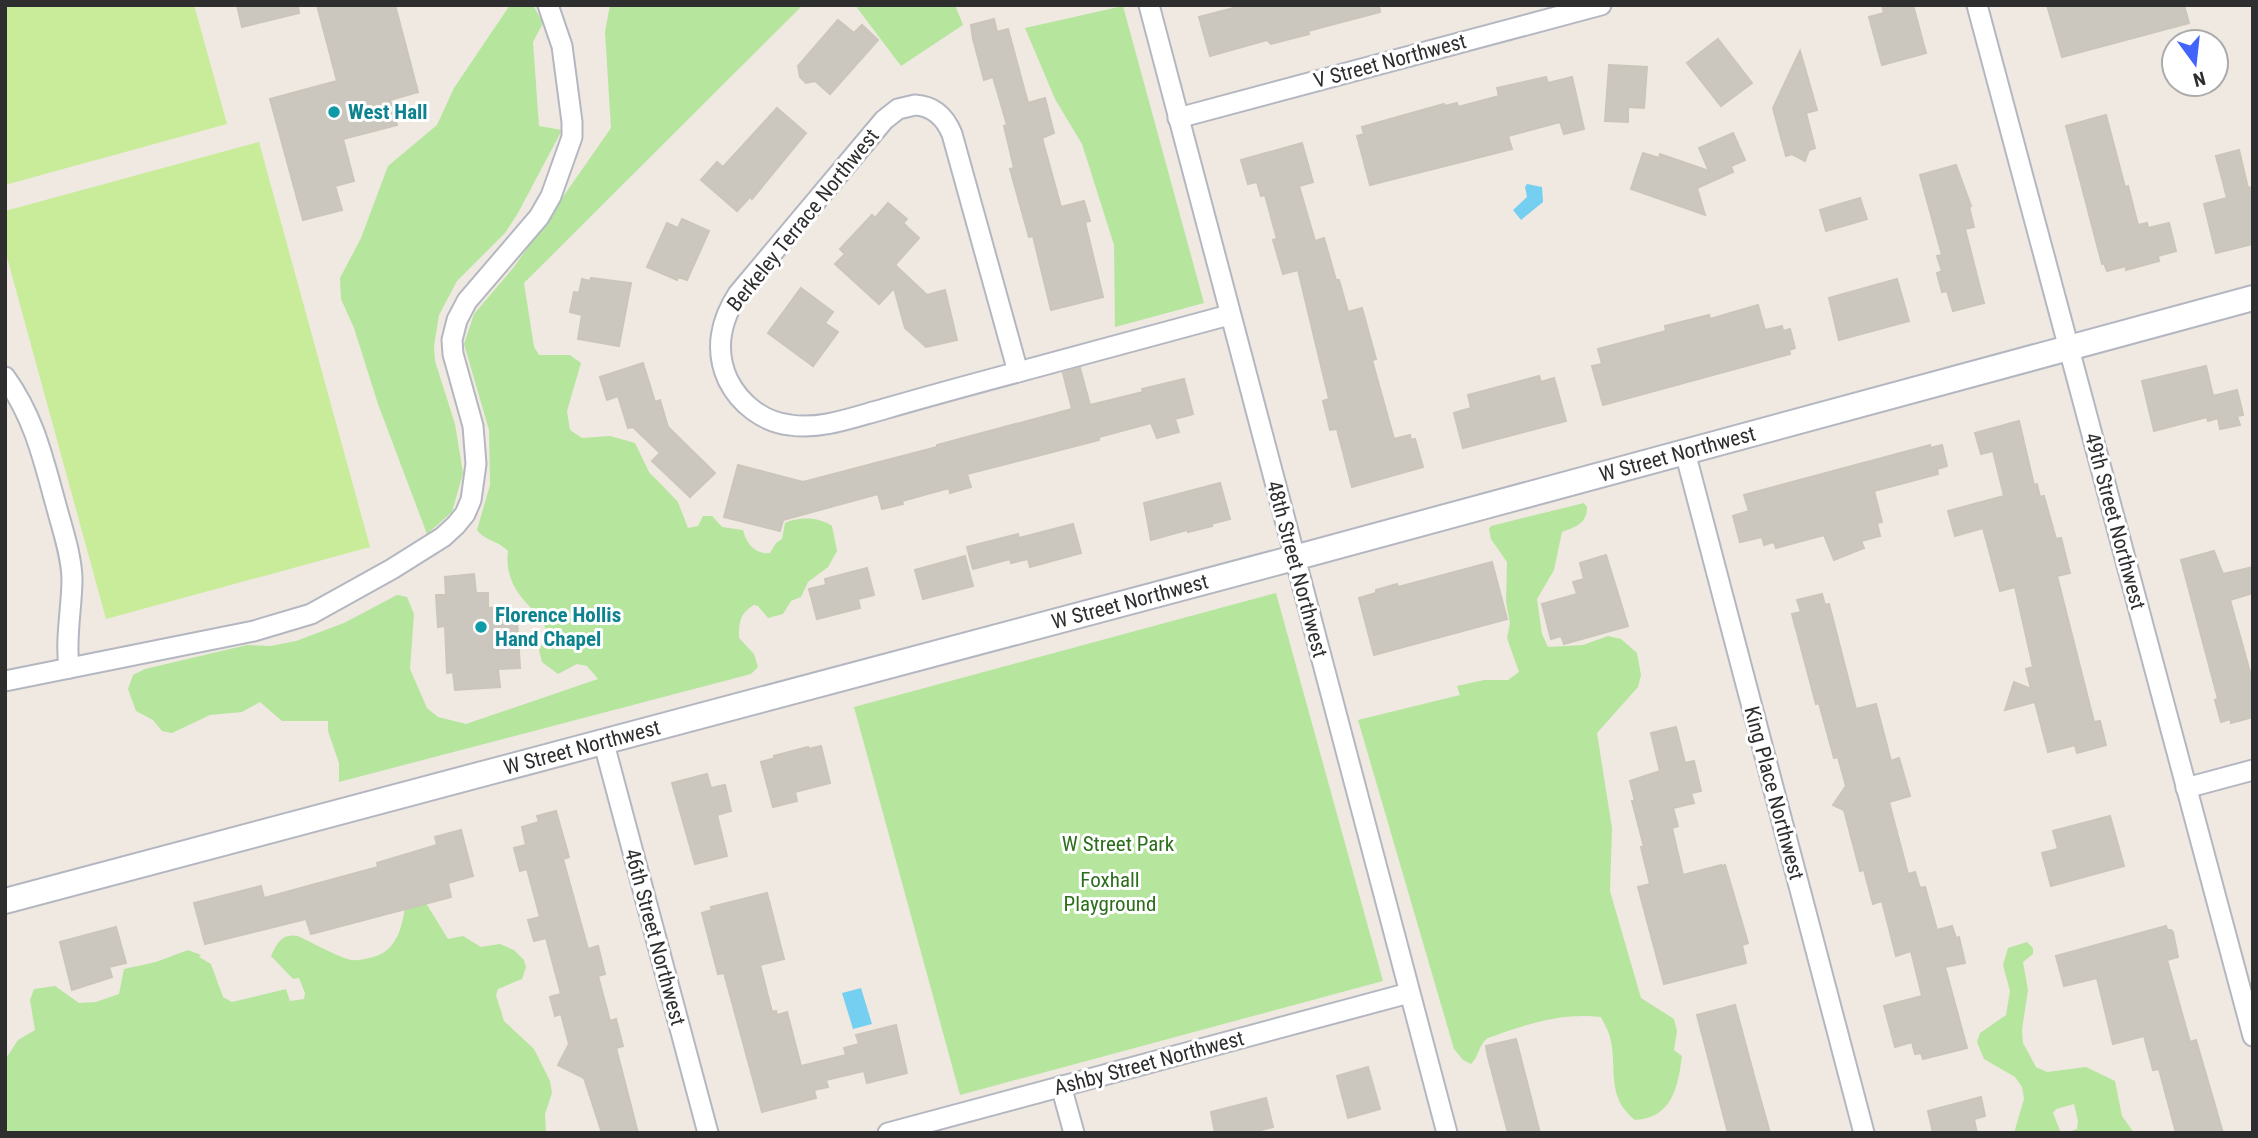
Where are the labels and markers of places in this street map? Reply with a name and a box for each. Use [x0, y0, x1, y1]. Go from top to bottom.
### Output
place label: West Hall [348, 100, 428, 124]
marker: West Hall [326, 104, 342, 120]
place label: Florence Hollis Hand Chapel [495, 603, 621, 651]
marker: Florence Hollis Hand Chapel [473, 619, 489, 635]

